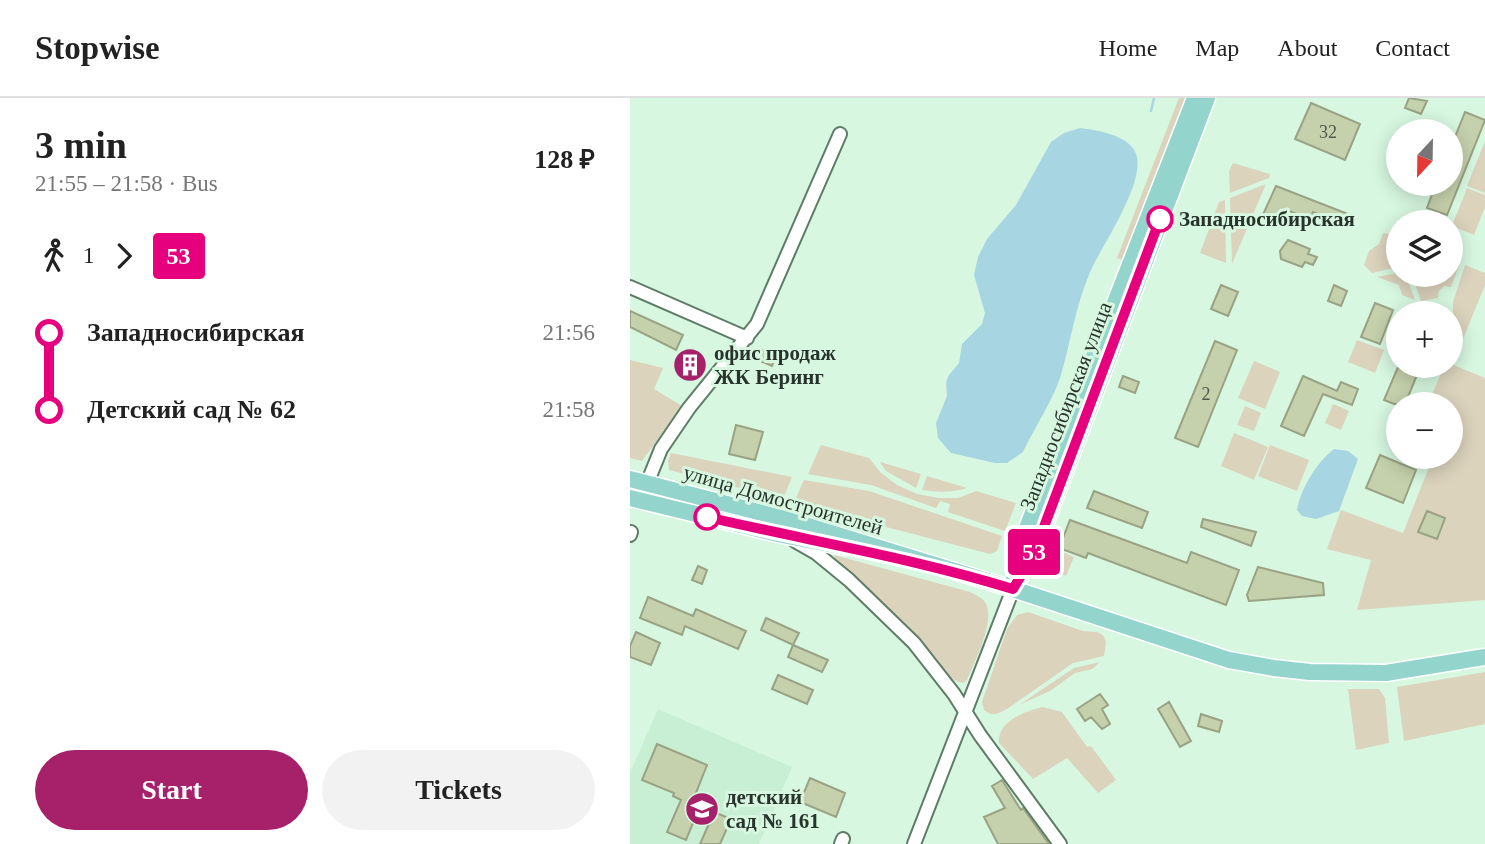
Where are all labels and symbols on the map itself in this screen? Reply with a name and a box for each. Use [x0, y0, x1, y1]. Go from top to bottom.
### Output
north arrow [1386, 119, 1463, 196]
house number: 32 [1319, 122, 1337, 142]
marker: Западносибирская [1147, 206, 1173, 232]
place label: Западносибирская [1179, 207, 1355, 231]
street label: Западносибирская улица [1015, 298, 1117, 514]
place label: офис продаж ЖК Беринг [714, 341, 836, 389]
building icon: офис продаж ЖК Беринг [671, 346, 709, 384]
house number: 2 [1202, 384, 1211, 404]
street label: улица Домостроителей [681, 460, 885, 540]
unlabelled marker [694, 504, 720, 530]
line badge: 53 [1002, 529, 1066, 575]
place label: детский сад № 161 [726, 785, 820, 833]
school or university icon: детский сад № 161 [683, 790, 721, 828]

